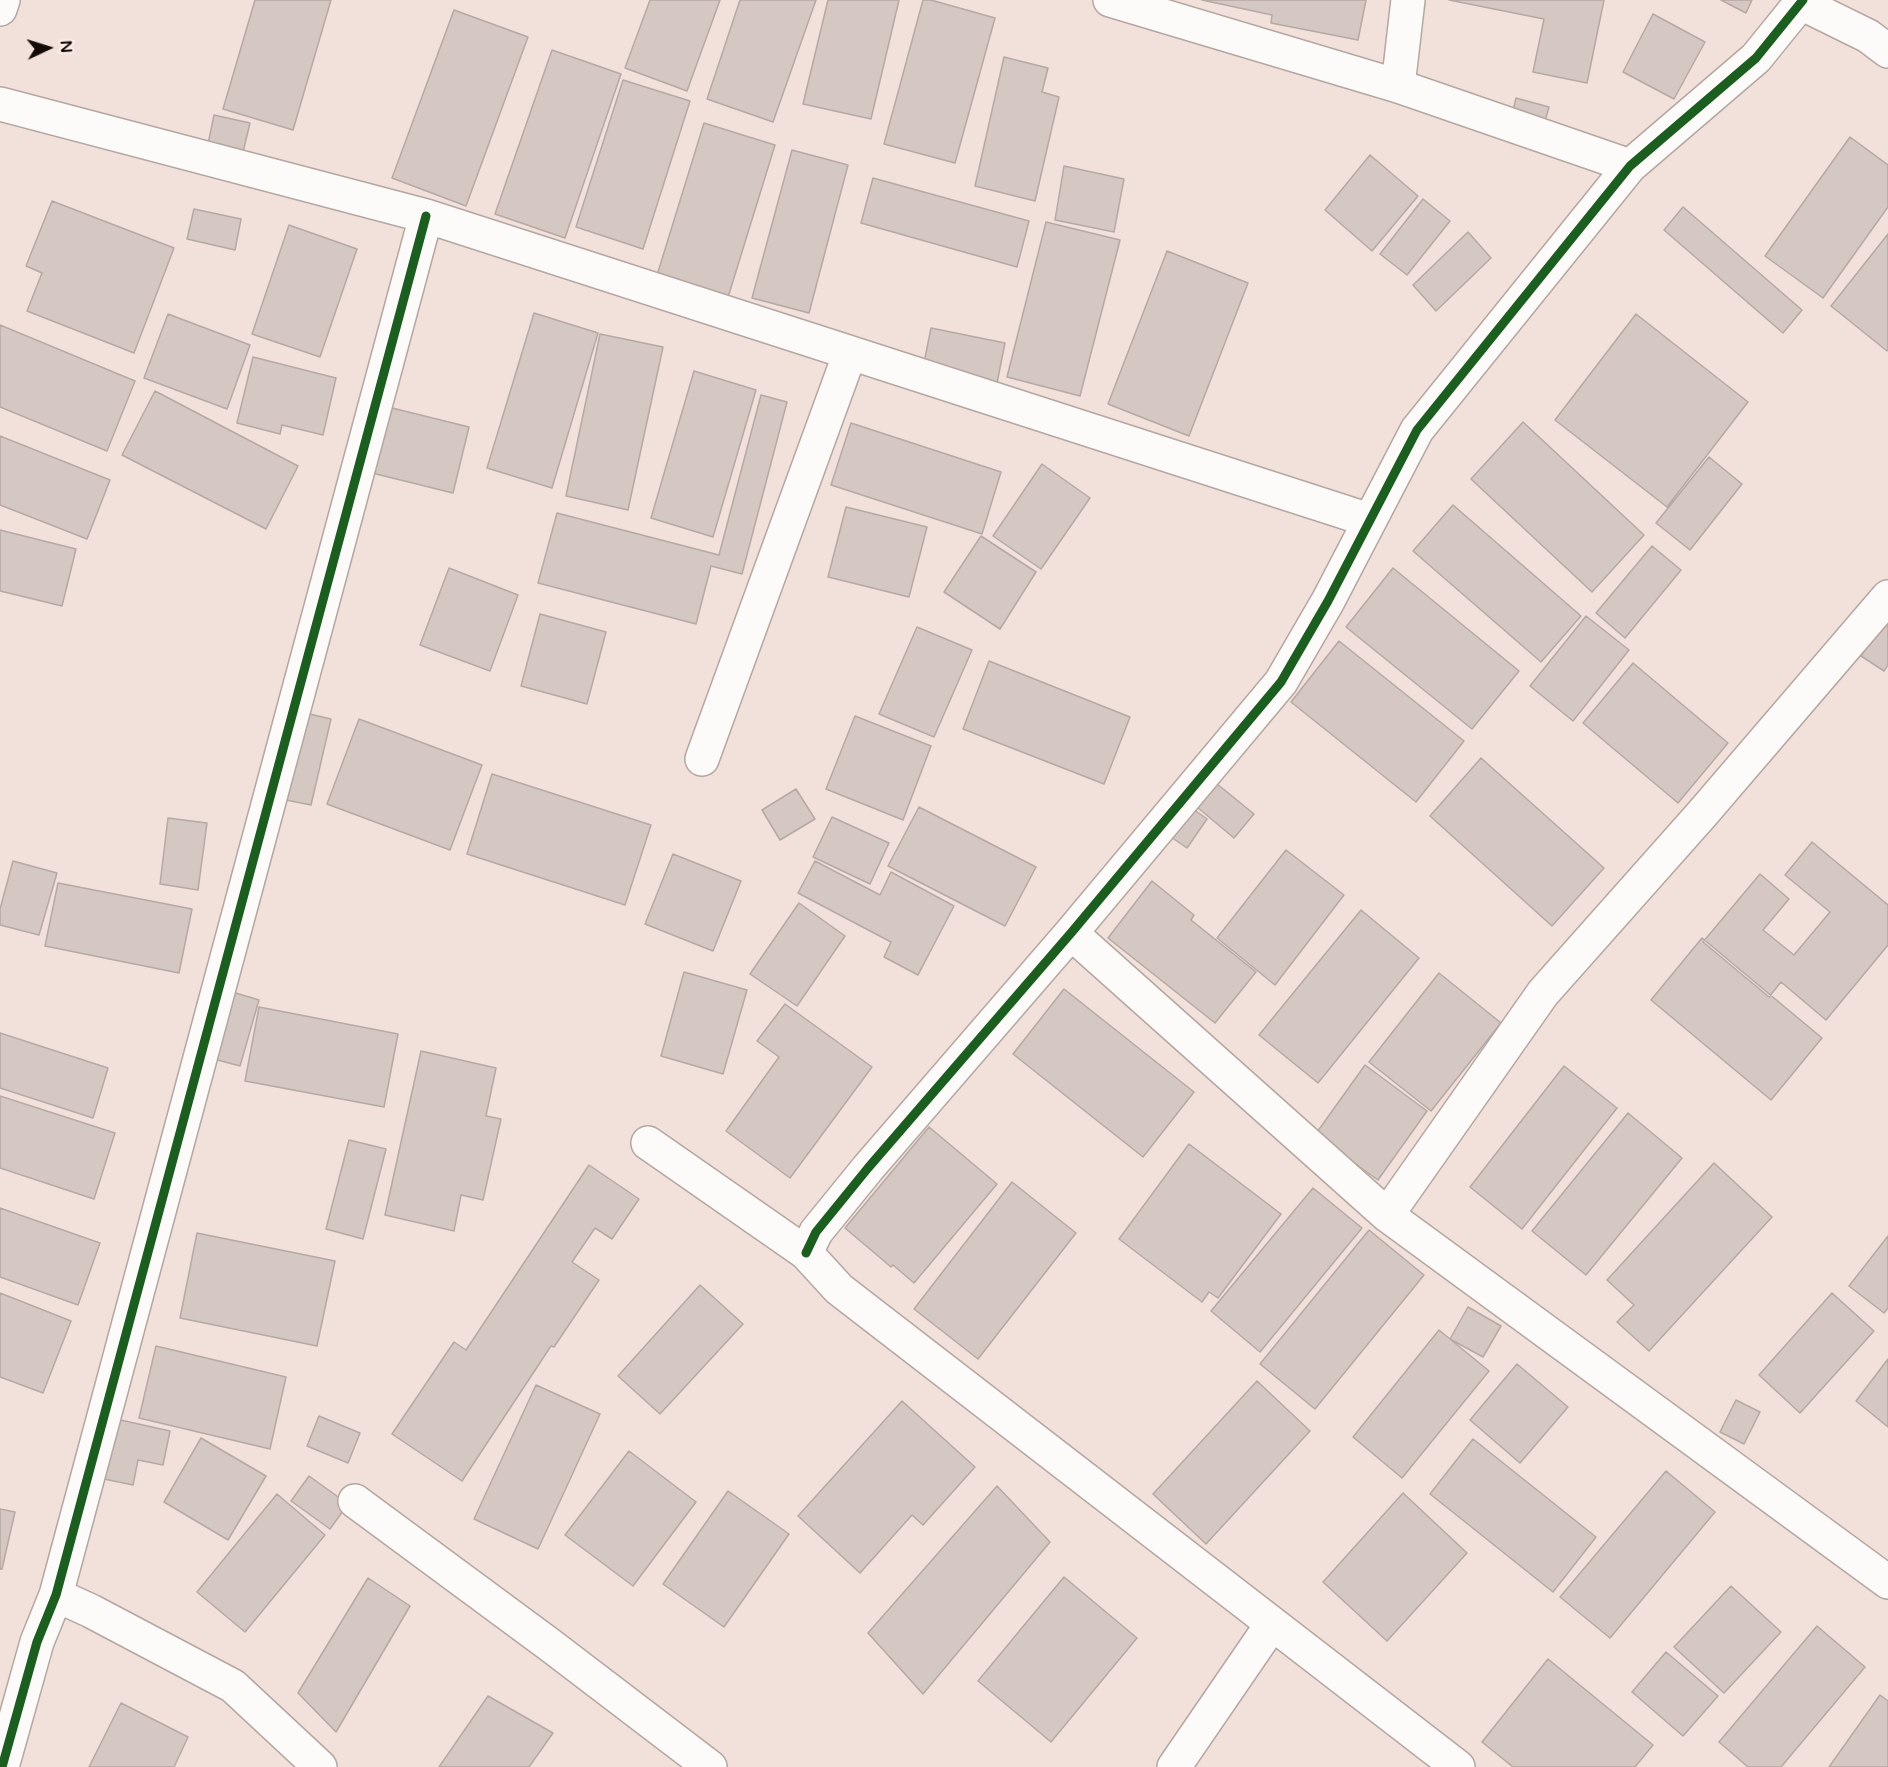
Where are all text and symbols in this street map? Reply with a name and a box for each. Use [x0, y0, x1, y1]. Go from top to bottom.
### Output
north arrow [18, 18, 78, 78]
text: N [56, 40, 76, 54]

